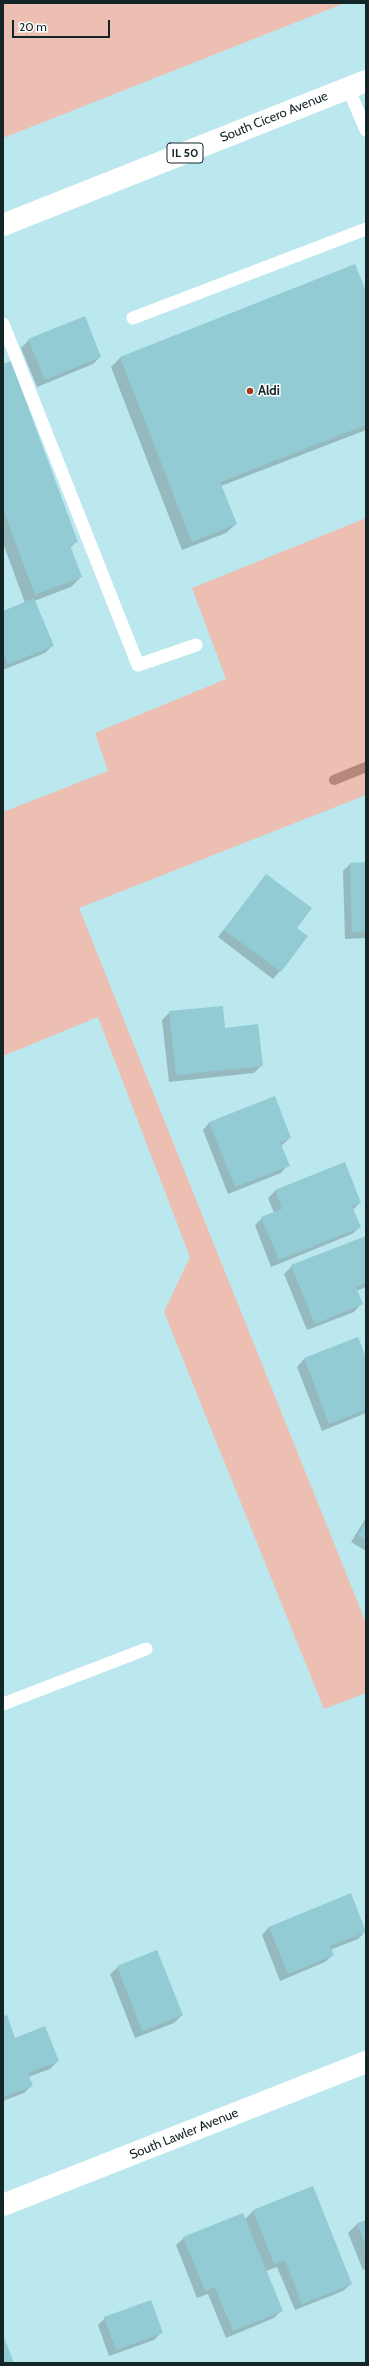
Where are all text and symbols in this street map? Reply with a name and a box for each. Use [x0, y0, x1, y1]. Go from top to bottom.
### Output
scale bar [14, 12, 112, 38]
text: 20 m [19, 19, 47, 34]
street label: South Cicero Avenue [218, 88, 330, 146]
road number: IL 50 [167, 143, 203, 163]
place label: Aldi [258, 383, 280, 399]
marker: Aldi [245, 386, 255, 396]
street label: South Lawler Avenue [127, 2105, 241, 2163]

